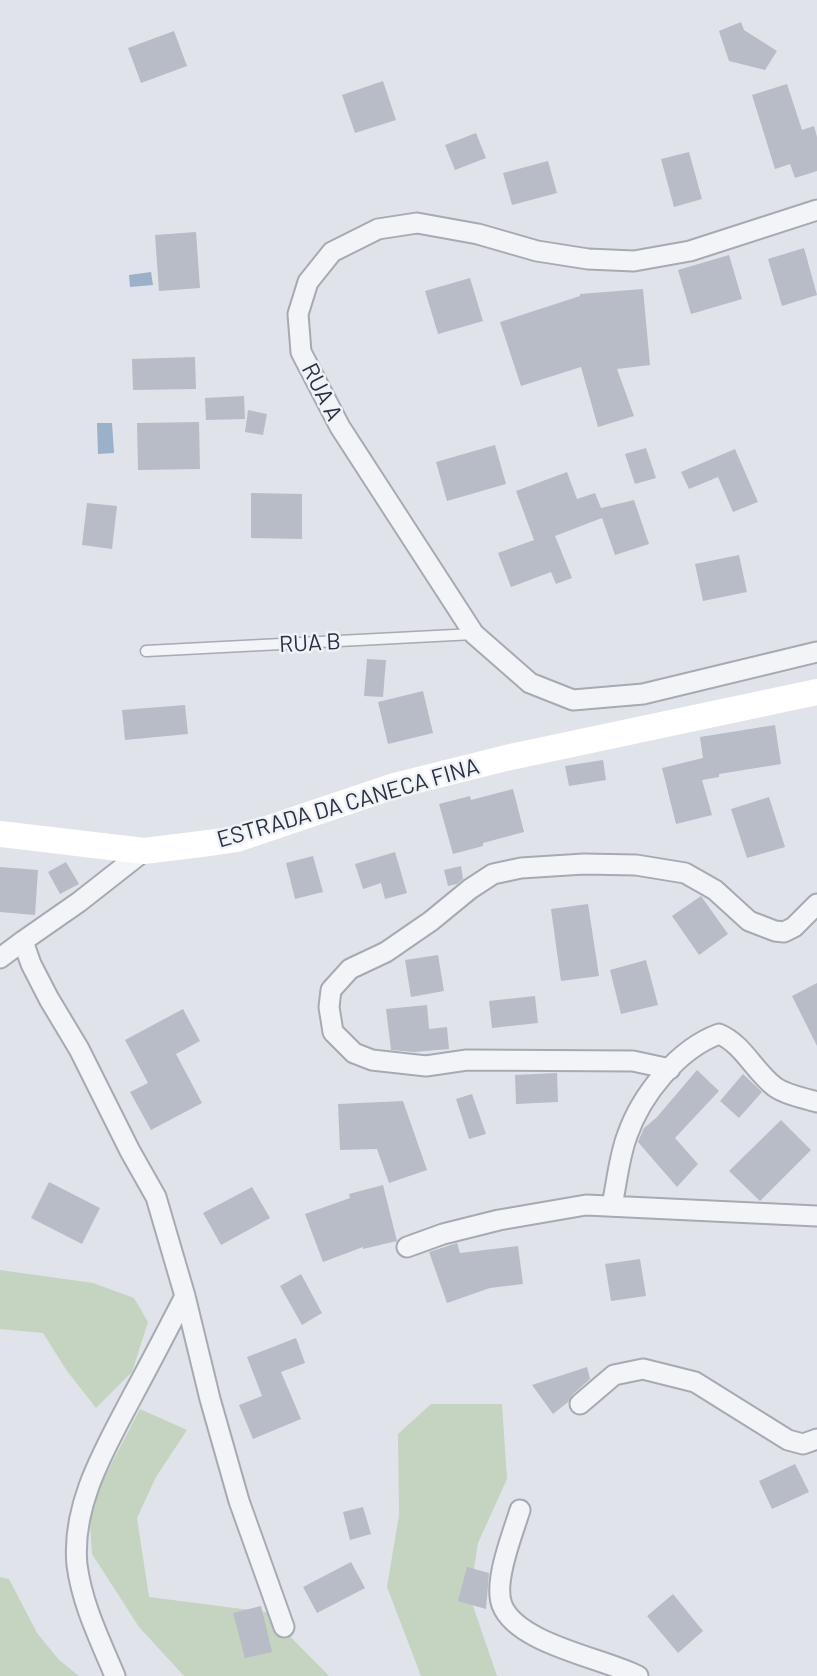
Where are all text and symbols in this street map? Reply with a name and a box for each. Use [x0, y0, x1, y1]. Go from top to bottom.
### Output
street label: RUA A [296, 358, 348, 426]
street label: RUA B [278, 628, 342, 658]
street label: ESTRADA DA CANECA FINA [214, 752, 482, 854]

